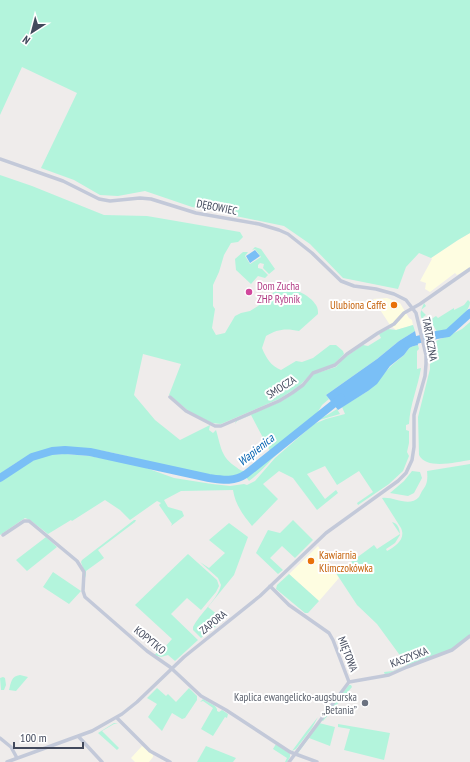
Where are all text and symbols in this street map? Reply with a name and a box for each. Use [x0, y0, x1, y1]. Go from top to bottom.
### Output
north arrow [12, 12, 52, 52]
text: N [20, 33, 33, 48]
street label: DĘBOWIEC [195, 196, 239, 218]
place label: Dom Zucha ZHP Rybnik [257, 279, 301, 306]
marker: Dom Zucha ZHP Rybnik [244, 287, 254, 297]
place label: Ulubiona Caffe [330, 298, 386, 312]
marker: Ulubiona Caffe [389, 300, 399, 310]
street label: TARTACZNA [419, 316, 441, 363]
street label: SMOCZA [264, 372, 299, 402]
water label: Wapienica [235, 430, 278, 469]
place label: Kawiarnia Klimczokówka [319, 548, 373, 575]
marker: Kawiarnia Klimczokówka [306, 556, 316, 566]
street label: ZAPORA [197, 606, 230, 637]
street label: KOPYTKO [131, 623, 169, 657]
street label: MIĘTOWA [335, 634, 361, 675]
street label: KASZYSKA [388, 643, 431, 671]
place label: Kaplica ewangelicko-augsburska „Betania” [234, 690, 357, 717]
marker: Kaplica ewangelicko-augsburska „Betania” [360, 698, 370, 708]
scale bar [14, 724, 83, 750]
text: 100 m [20, 730, 47, 745]

